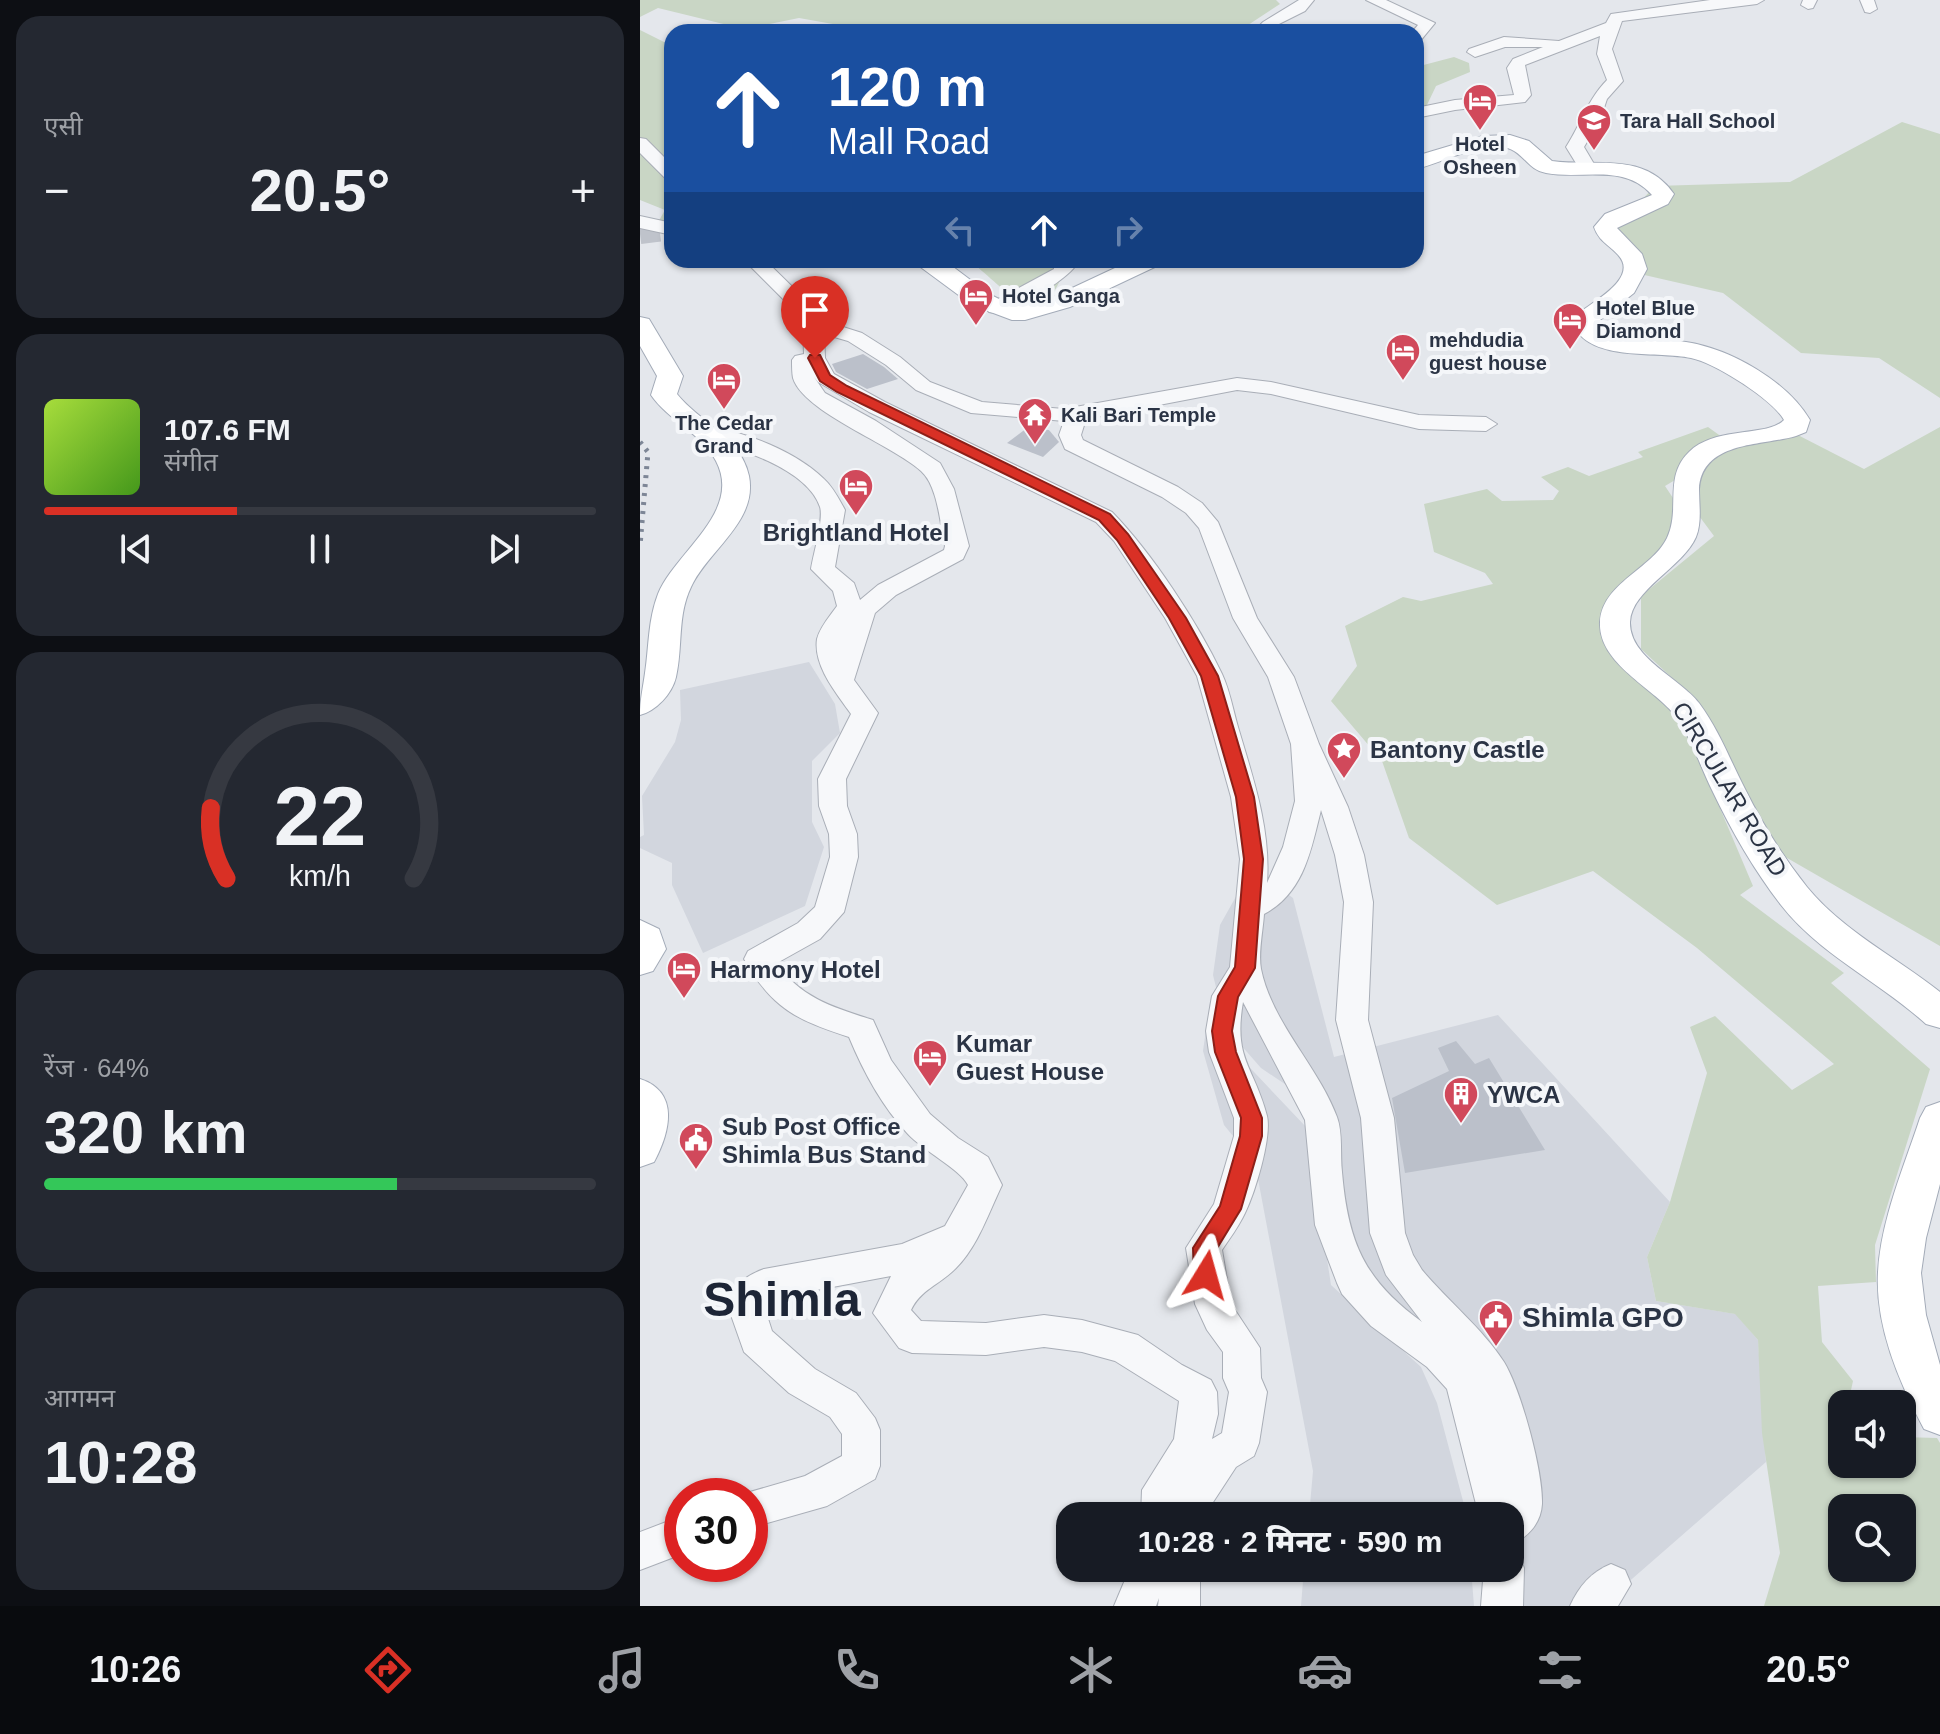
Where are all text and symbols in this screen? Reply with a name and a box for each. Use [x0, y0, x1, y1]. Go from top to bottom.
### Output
text: 120 m [828, 55, 987, 118]
icon: ahead [696, 56, 800, 160]
hotel icon: Hotel Osheen [1461, 82, 1499, 132]
school or university icon: Tara Hall School [1575, 102, 1613, 152]
place label: Tara Hall School [1620, 110, 1775, 132]
text: एसी [44, 111, 83, 141]
text: Mall Road [828, 121, 990, 162]
place label: Hotel Osheen [1443, 133, 1517, 178]
text: 20.5° [250, 157, 390, 224]
text: − [44, 166, 70, 215]
text: + [570, 166, 596, 215]
icon: left [938, 208, 982, 252]
icon: ahead [1022, 208, 1066, 252]
icon: right [1106, 208, 1150, 252]
pin [781, 276, 849, 358]
hotel icon: Hotel Ganga [957, 277, 995, 327]
place label: Hotel Ganga [1002, 285, 1121, 307]
icon: arrive [793, 288, 837, 332]
place label: Hotel Blue Diamond [1596, 297, 1695, 342]
hotel icon: Hotel Blue Diamond [1551, 301, 1589, 351]
place label: mehdudia guest house [1429, 329, 1547, 374]
hotel icon: mehdudia guest house [1384, 332, 1422, 382]
hotel icon: The Cedar Grand [705, 361, 743, 411]
temple icon: Kali Bari Temple [1016, 396, 1054, 446]
place label: Kali Bari Temple [1061, 404, 1216, 426]
place label: The Cedar Grand [675, 412, 773, 457]
text: 107.6 FM [164, 413, 291, 446]
text: संगीत [164, 447, 218, 477]
hotel icon: Brightland Hotel [837, 467, 875, 517]
place label: Brightland Hotel [763, 519, 949, 546]
icon: previous [114, 527, 158, 571]
icon: pause [298, 527, 342, 571]
icon: next [482, 527, 526, 571]
street label: CIRCULAR ROAD [1667, 697, 1793, 881]
place icon: Bantony Castle [1325, 730, 1363, 780]
place label: Bantony Castle [1370, 736, 1545, 763]
text: 22 [274, 770, 366, 863]
text: km/h [289, 860, 351, 892]
hotel icon: Harmony Hotel [665, 950, 703, 1000]
place label: Harmony Hotel [710, 956, 881, 983]
place label: Kumar Guest House [956, 1030, 1104, 1085]
hotel icon: Kumar Guest House [911, 1038, 949, 1088]
text: रेंज · 64% [44, 1053, 149, 1083]
building icon: YWCA [1442, 1075, 1480, 1125]
place label: YWCA [1487, 1081, 1560, 1108]
text: 320 km [44, 1099, 248, 1166]
place label: Sub Post Office Shimla Bus Stand [722, 1113, 926, 1168]
public building icon: Sub Post Office Shimla Bus Stand [677, 1121, 715, 1171]
position arrow [1164, 1233, 1248, 1317]
district label: Shimla [703, 1273, 861, 1326]
public building icon: Shimla GPO [1477, 1298, 1515, 1348]
place label: Shimla GPO [1522, 1302, 1684, 1333]
text: आगमन [44, 1383, 115, 1413]
map controls [1828, 1390, 1916, 1582]
button: sound [1828, 1390, 1916, 1478]
text: 10:28 [44, 1429, 197, 1496]
speed limit sign: 30 [664, 1478, 768, 1582]
button: search [1828, 1494, 1916, 1582]
text: 10:28 · 2 मिनट · 590 m [1138, 1525, 1442, 1558]
icon: directions [360, 1642, 416, 1698]
icon: music [594, 1642, 650, 1698]
icon: phone [829, 1642, 885, 1698]
icon: climate [1063, 1642, 1119, 1698]
icon: car [1297, 1642, 1353, 1698]
icon: filters [1532, 1642, 1588, 1698]
text: 10:26 [89, 1649, 181, 1690]
text: 20.5° [1766, 1649, 1851, 1690]

